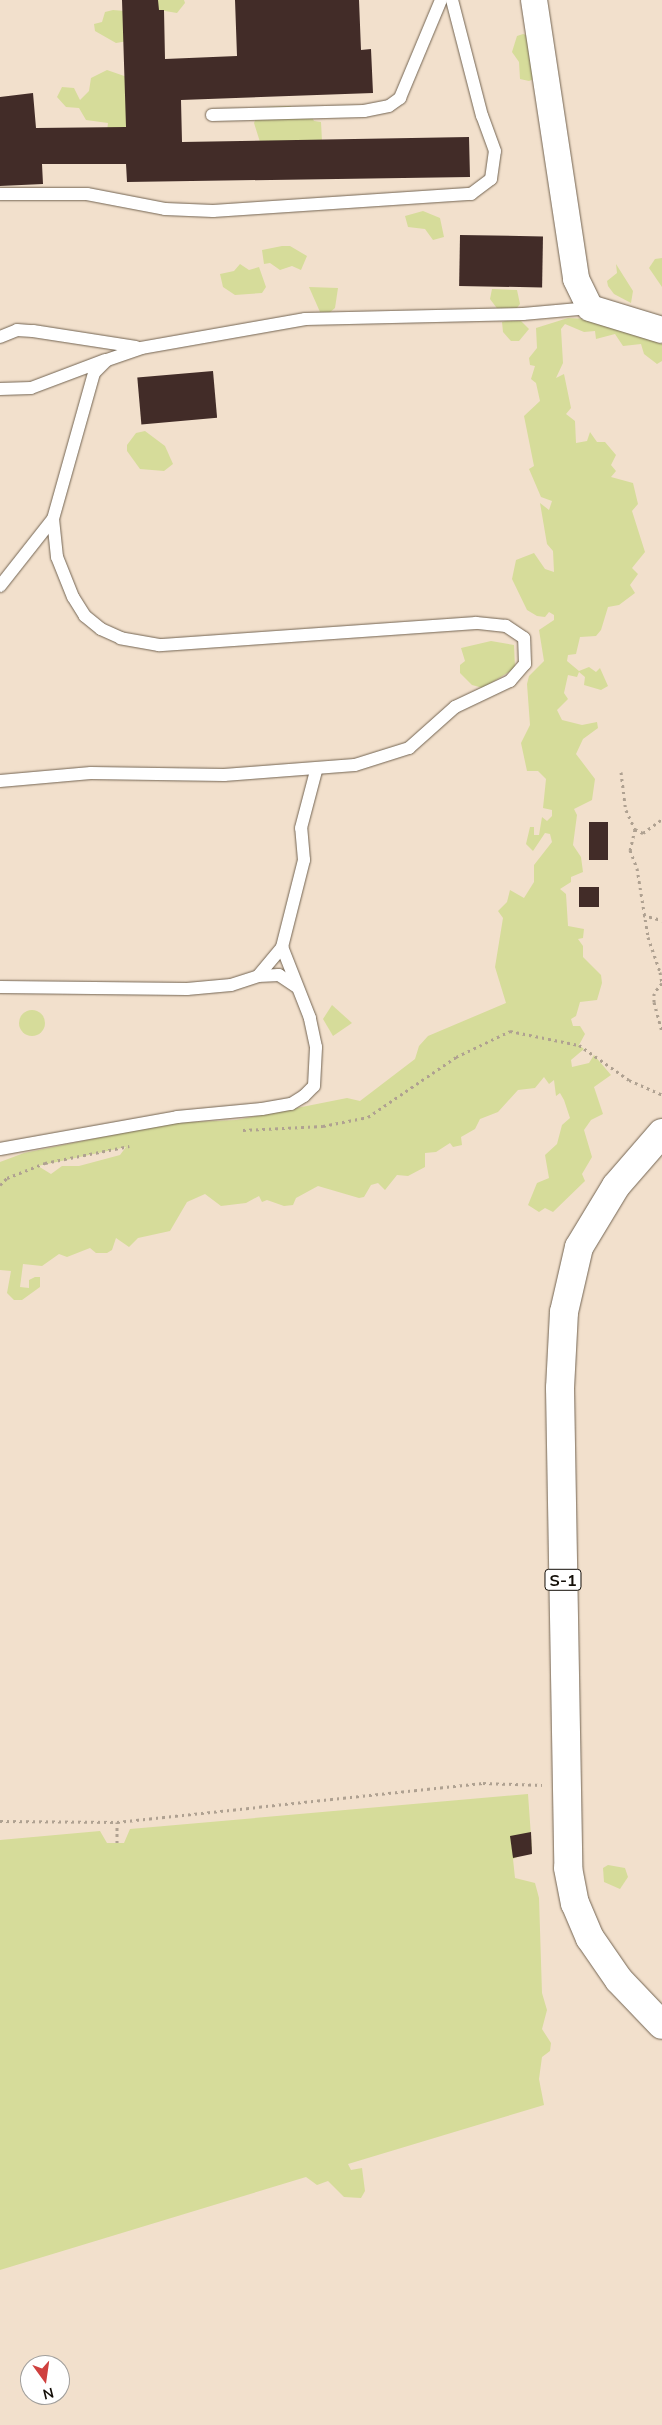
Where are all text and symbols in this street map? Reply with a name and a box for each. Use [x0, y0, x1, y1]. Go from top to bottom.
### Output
road number: S-1 [544, 1566, 582, 1594]
north arrow [20, 2355, 70, 2405]
text: N [41, 2384, 56, 2404]

